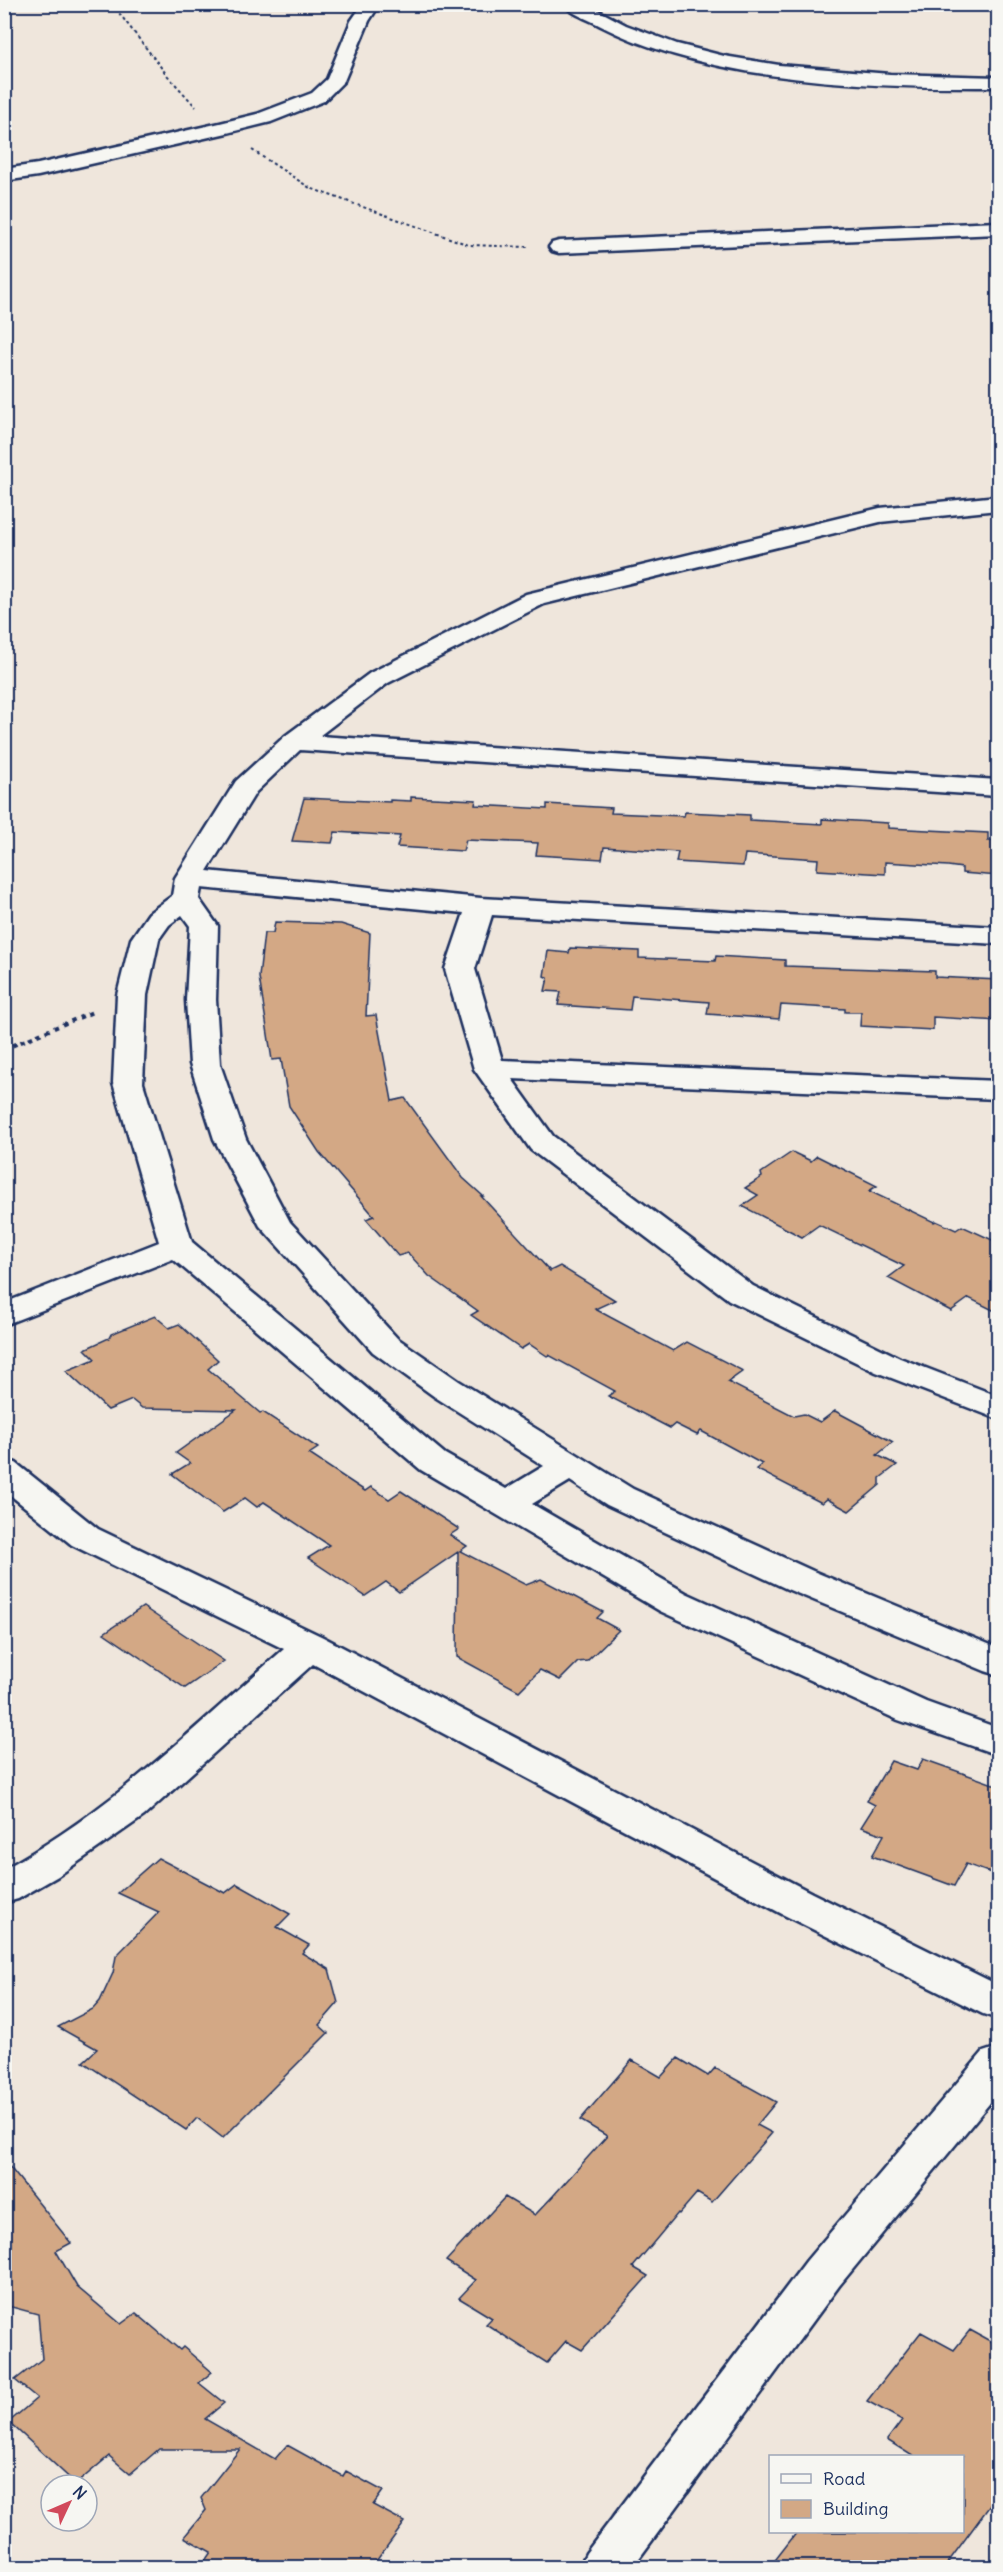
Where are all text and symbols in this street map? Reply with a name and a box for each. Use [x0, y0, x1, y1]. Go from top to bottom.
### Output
legend [769, 2455, 964, 2533]
text: Road [823, 2467, 866, 2490]
north arrow [39, 2473, 99, 2533]
text: N [69, 2482, 91, 2504]
text: Building [823, 2497, 888, 2520]

